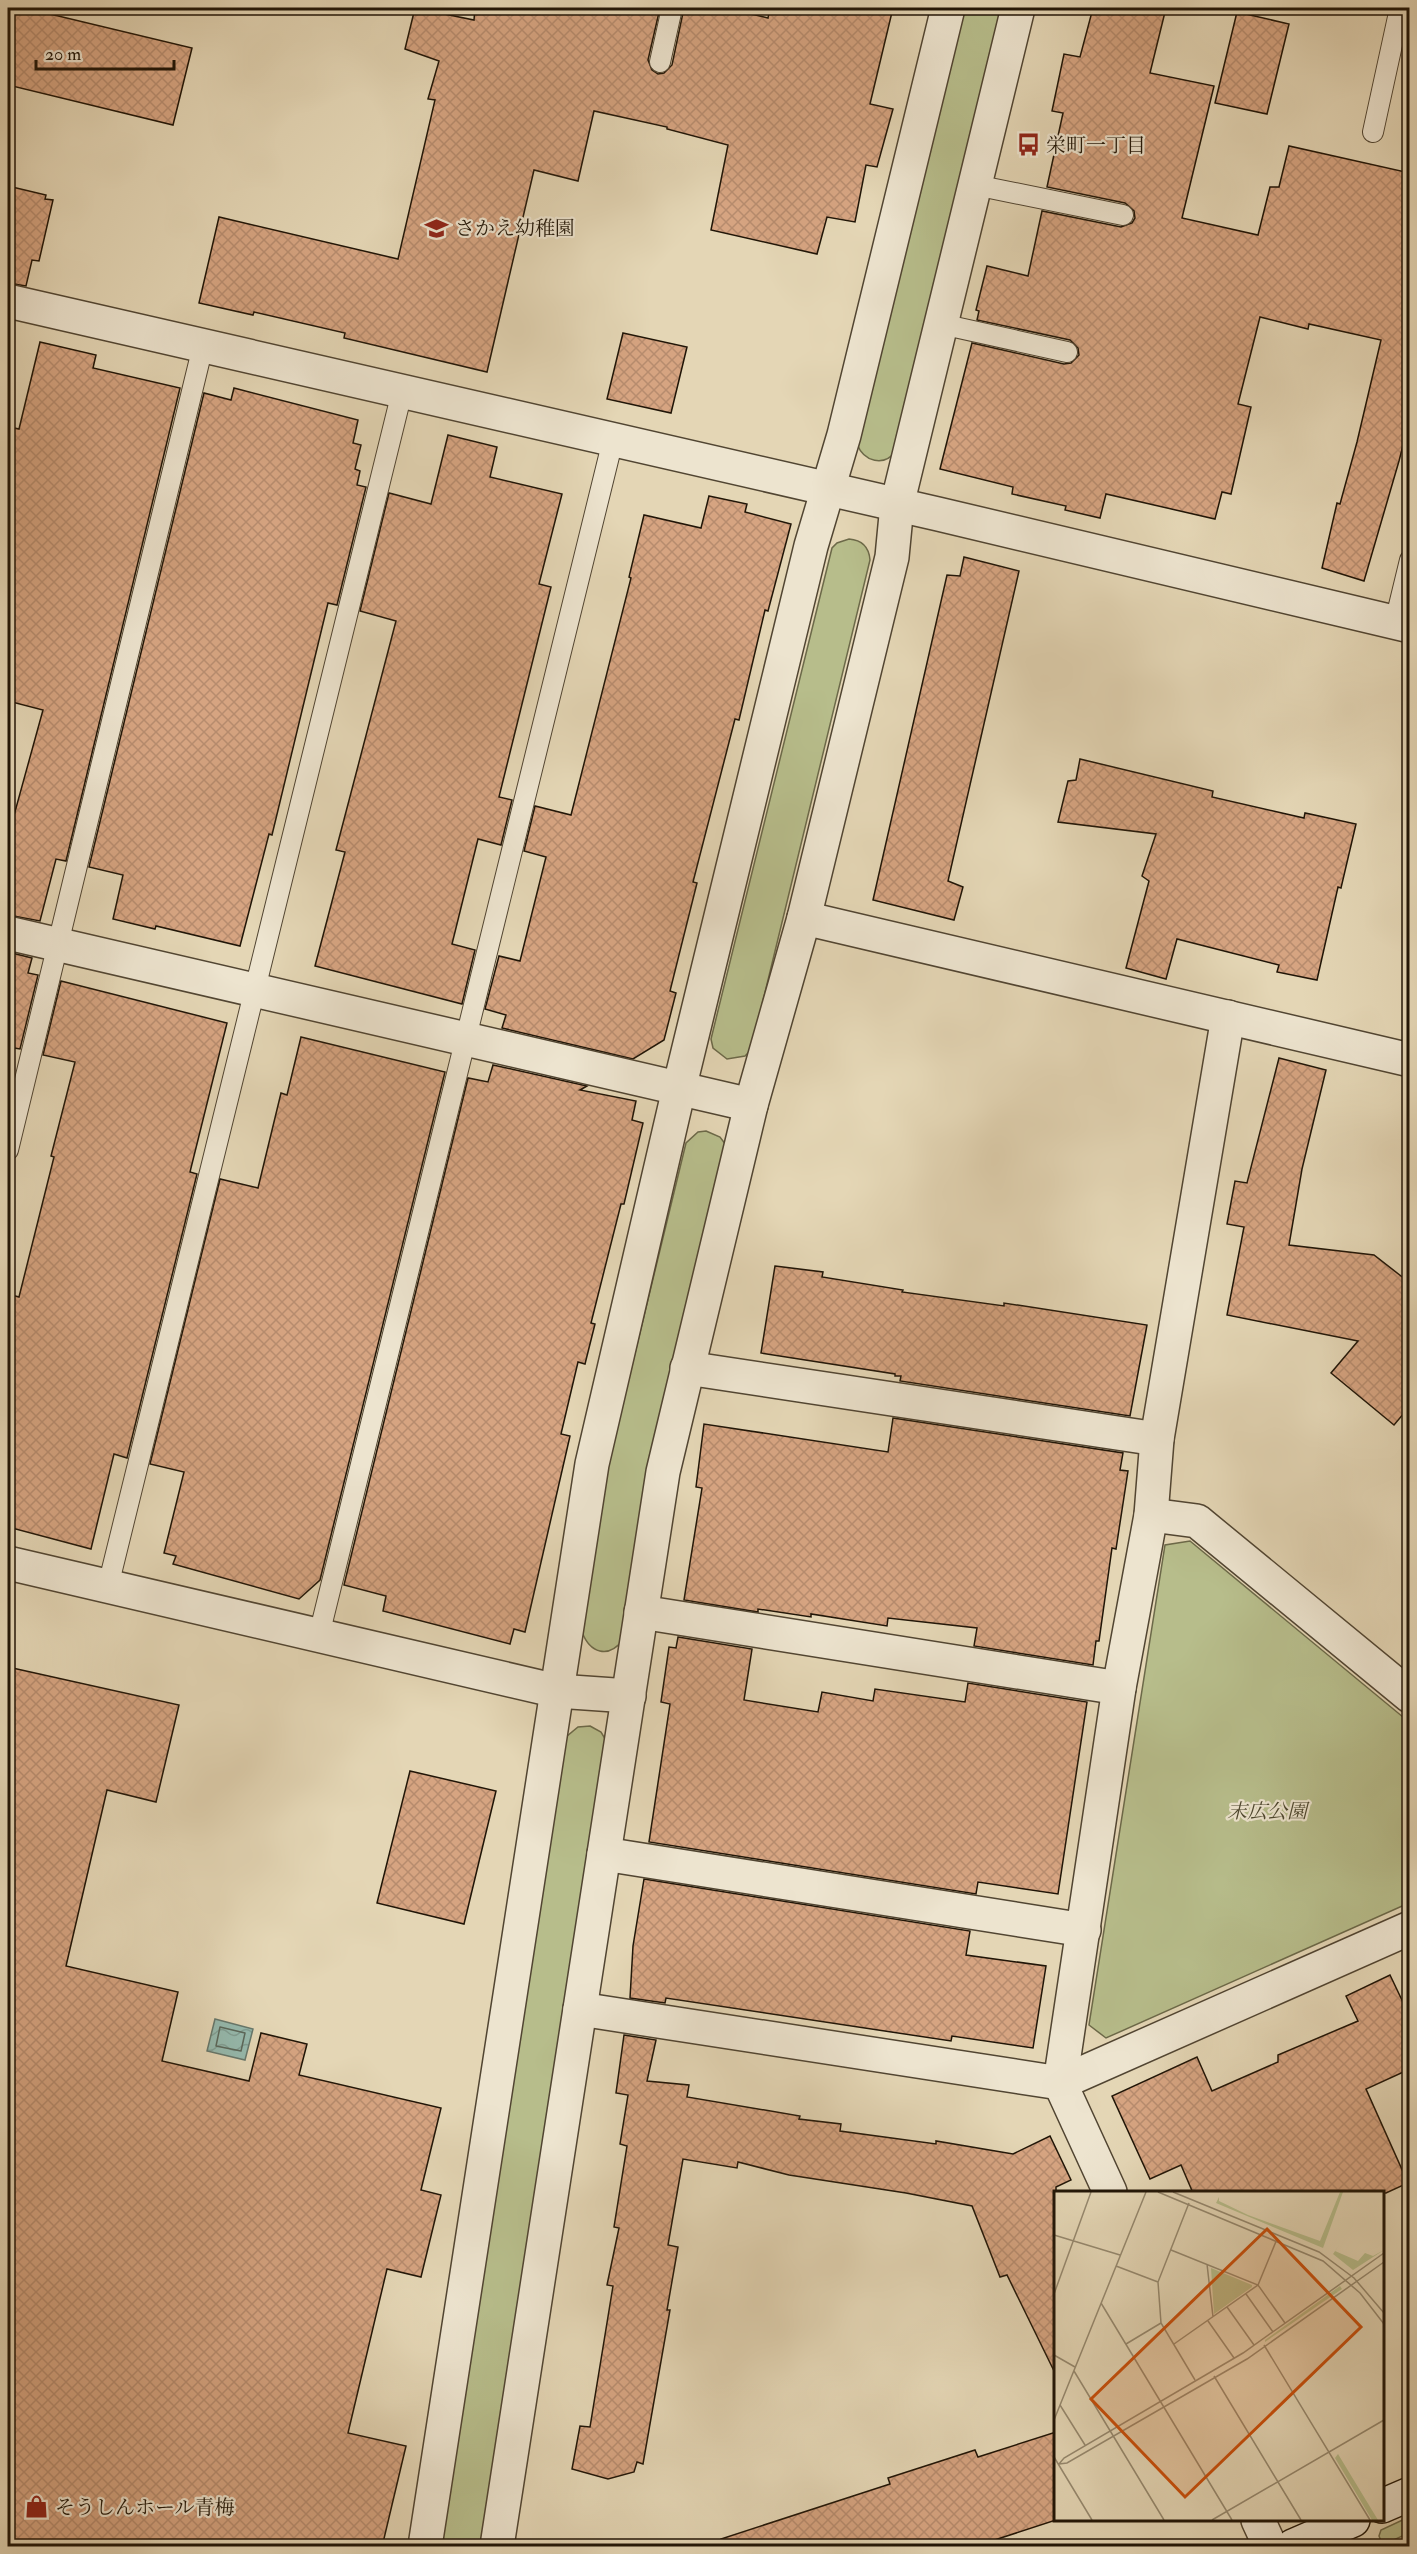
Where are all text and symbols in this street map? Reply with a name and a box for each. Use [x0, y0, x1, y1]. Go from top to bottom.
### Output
scale bar [36, 33, 174, 71]
text: 20 m [45, 43, 81, 66]
bus stop icon: 栄町一丁目 [1015, 132, 1041, 158]
place label: 栄町一丁目 [1046, 133, 1146, 158]
school or university icon: さかえ幼稚園 [424, 215, 450, 241]
place label: さかえ幼稚園 [455, 216, 575, 241]
park label: 末広公園 [1227, 1799, 1310, 1824]
inset map [1054, 2191, 1384, 2521]
shop icon: そうしんホール青梅 [24, 2494, 50, 2520]
place label: そうしんホール青梅 [55, 2495, 235, 2520]

